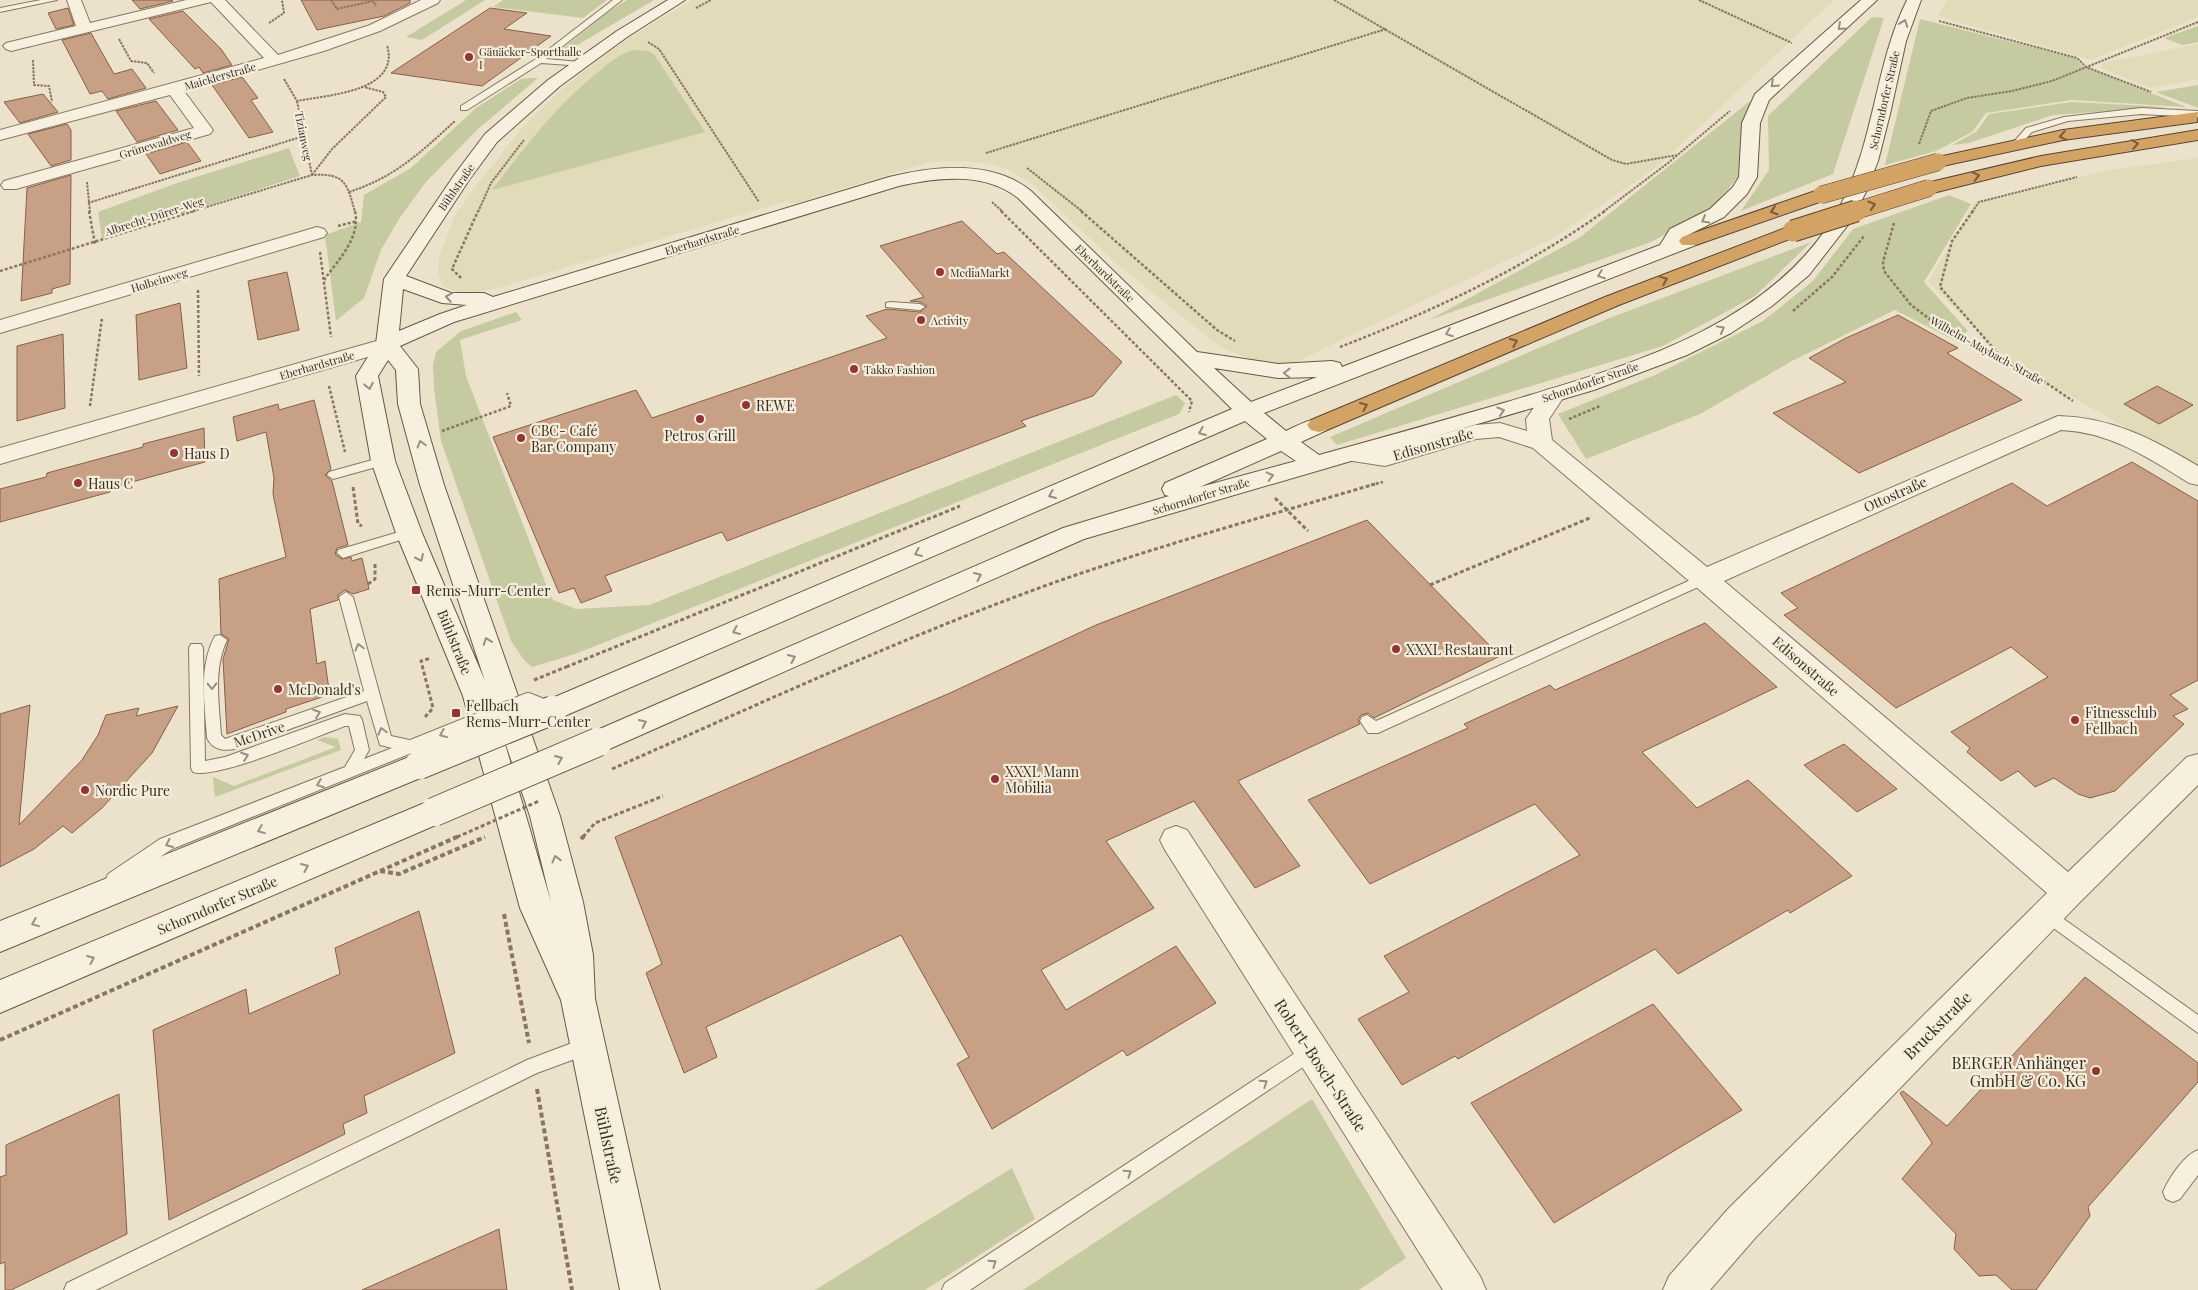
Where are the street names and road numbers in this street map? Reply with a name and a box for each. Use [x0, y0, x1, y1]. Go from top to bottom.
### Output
street label: Schorndorfer Straße [1865, 49, 1903, 151]
street label: Maicklerstraße [182, 58, 258, 93]
street label: Tizianweg [292, 110, 316, 162]
street label: Grünewaldweg [117, 126, 193, 162]
street label: Bühlstraße [434, 160, 478, 213]
street label: Albrecht-Dürer-Weg [102, 193, 205, 239]
street label: Eberhardstraße [663, 221, 742, 258]
street label: Eberhardstraße [1072, 241, 1138, 306]
street label: Holbeinweg [129, 264, 189, 296]
street label: Wilhelm-Maybach-Straße [1927, 312, 2047, 388]
street label: Eberhardstraße [278, 347, 357, 383]
street label: Schorndorfer Straße [1540, 358, 1641, 406]
street label: Edisonstraße [1391, 423, 1475, 465]
street label: Ottostraße [1860, 472, 1930, 516]
street label: Schorndorfer Straße [1150, 474, 1252, 518]
street label: Bühlstraße [433, 607, 477, 677]
street label: Edisonstraße [1769, 632, 1843, 700]
street label: McDrive [231, 716, 287, 752]
street label: Schorndorfer Straße [154, 871, 280, 939]
street label: Bruckstraße [1898, 986, 1976, 1064]
street label: Robert-Bosch-Straße [1270, 994, 1372, 1136]
street label: Bühlstraße [591, 1104, 627, 1186]

